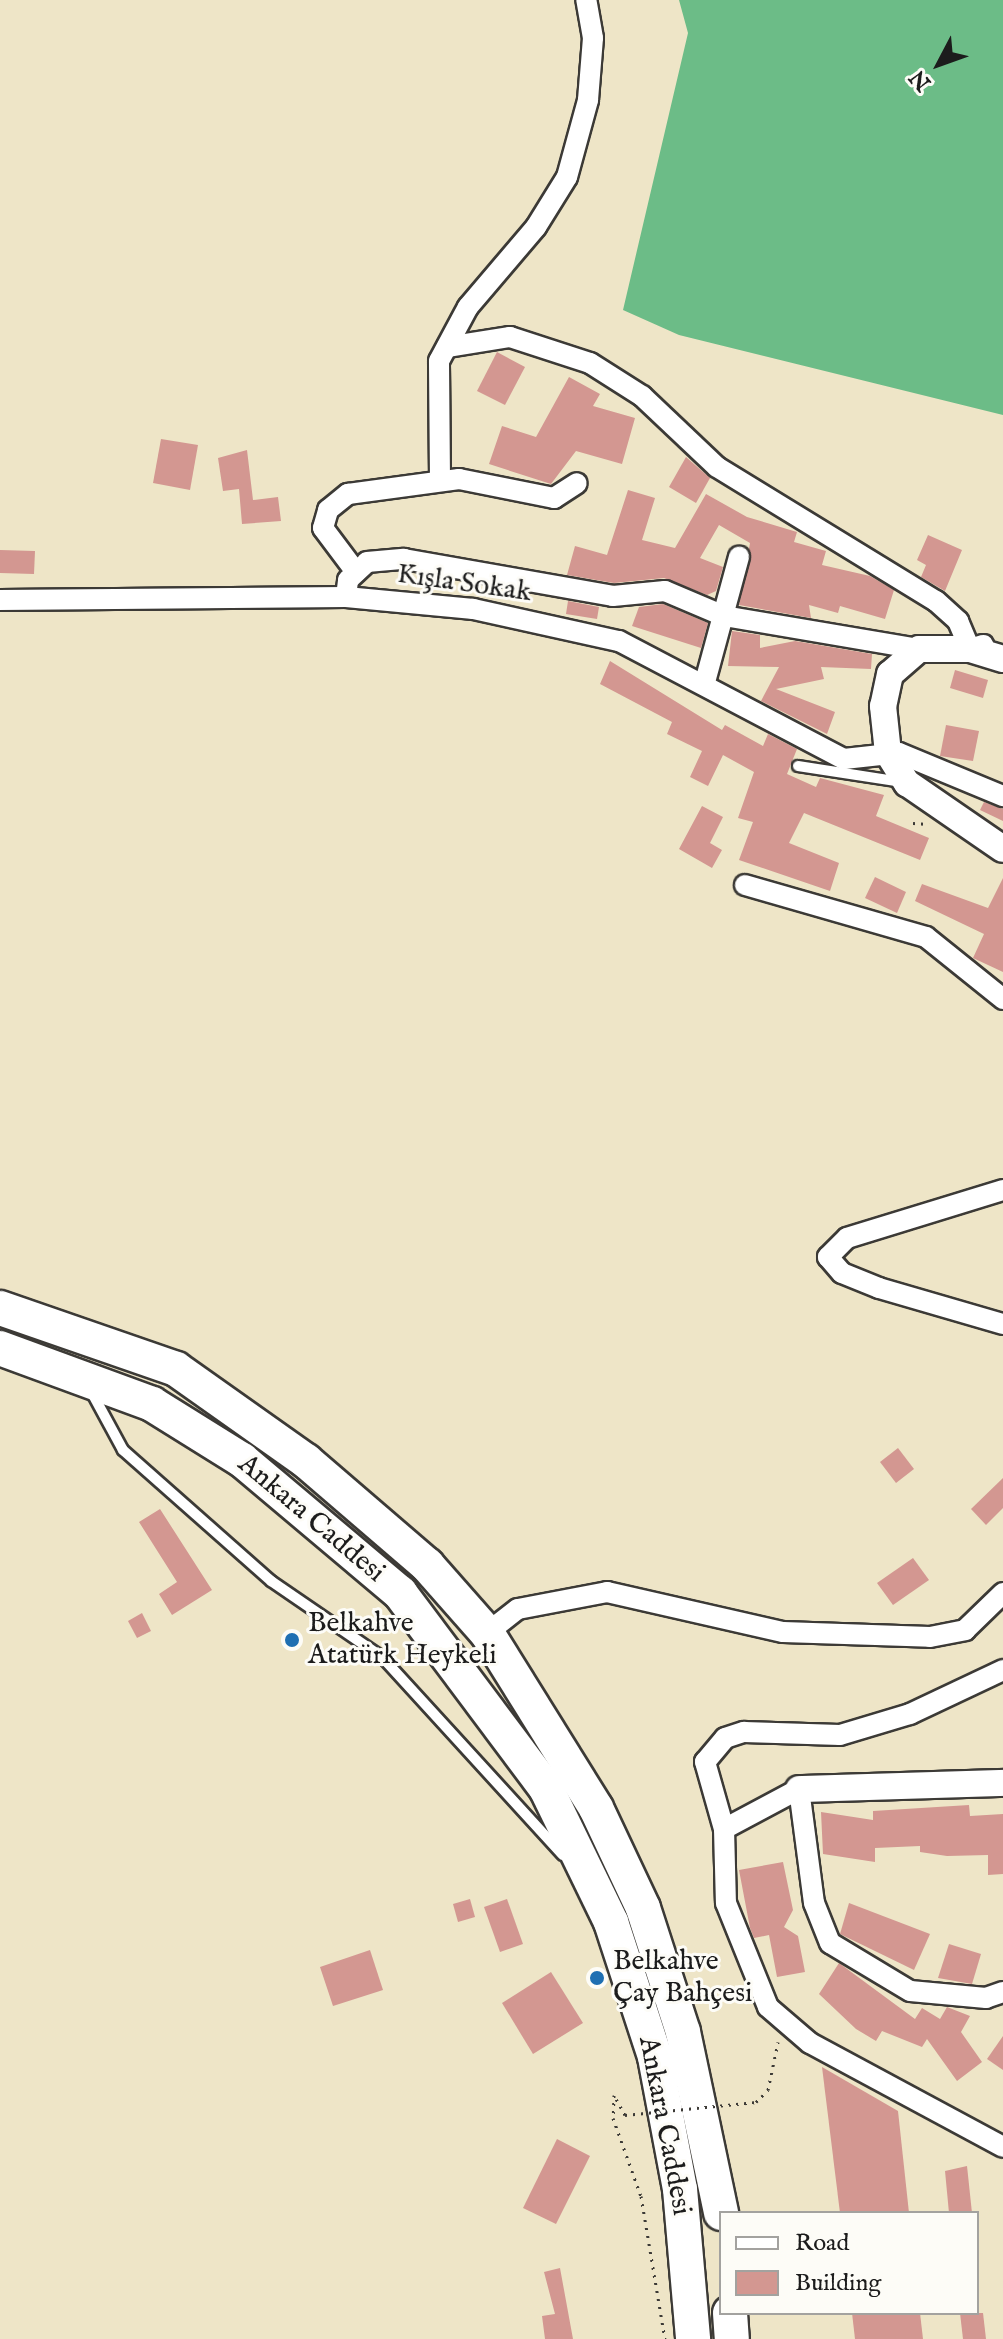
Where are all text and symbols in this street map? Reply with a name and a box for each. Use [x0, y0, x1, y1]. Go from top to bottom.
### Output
north arrow [899, 24, 979, 104]
text: N [904, 63, 938, 96]
street label: Kışla Sokak [395, 558, 533, 610]
street label: Ankara Caddesi [231, 1448, 391, 1590]
place label: Belkahve Atatürk Heykeli [308, 1607, 497, 1673]
marker: Belkahve Atatürk Heykeli [283, 1631, 301, 1649]
place label: Belkahve Çay Bahçesi [613, 1945, 752, 2011]
marker: Belkahve Çay Bahçesi [588, 1969, 606, 1987]
street label: Ankara Caddesi [630, 2034, 698, 2218]
legend [719, 2211, 979, 2315]
text: Road [795, 2228, 849, 2259]
text: Building [795, 2268, 881, 2299]

